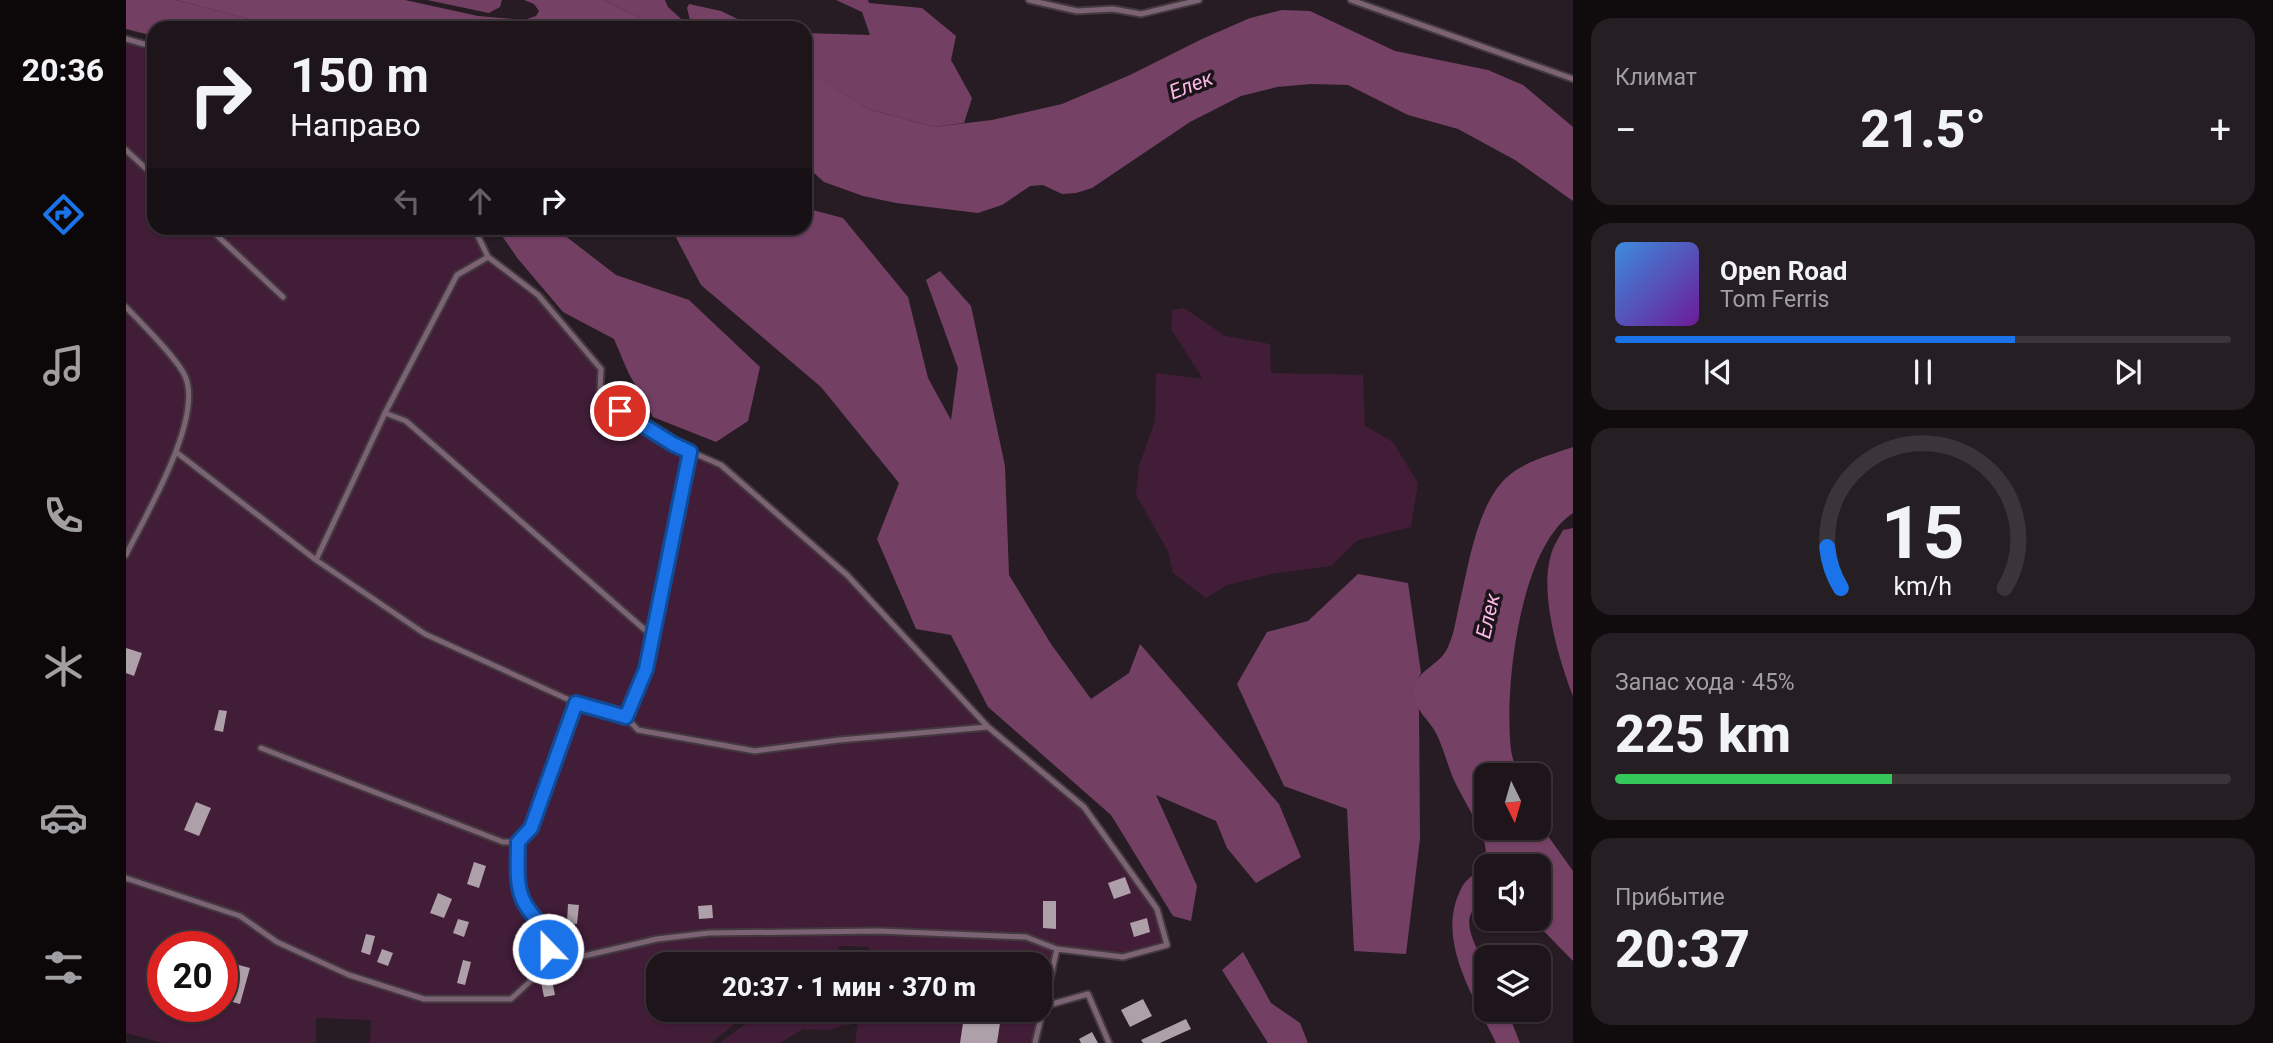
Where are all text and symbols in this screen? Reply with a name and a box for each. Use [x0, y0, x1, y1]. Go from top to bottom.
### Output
text: 150 m [290, 47, 429, 104]
icon: right [175, 49, 266, 140]
text: 20:36 [22, 51, 104, 89]
text: Климат [1615, 64, 1697, 91]
water label: Елек [1166, 65, 1217, 104]
text: 21.5° [1860, 99, 1986, 160]
text: Направо [290, 106, 421, 144]
text: − [1615, 108, 1637, 152]
text: + [2209, 108, 2231, 152]
icon: left [388, 182, 426, 220]
icon: ahead [461, 182, 499, 220]
icon: right [534, 182, 572, 220]
icon: directions [39, 190, 88, 239]
text: Open Road [1720, 256, 1848, 286]
text: Tom Ferris [1720, 286, 1829, 313]
icon: music [39, 341, 88, 390]
icon: previous [1699, 353, 1737, 391]
icon: pause [1904, 353, 1942, 391]
icon: next [2109, 353, 2147, 391]
pin [590, 381, 650, 441]
icon: arrive [601, 392, 639, 430]
text: 15 [1881, 490, 1965, 576]
icon: phone [39, 491, 88, 540]
text: km/h [1894, 571, 1952, 600]
water label: Елек [1471, 590, 1505, 641]
icon: climate [39, 642, 88, 691]
text: Запас хода · 45% [1615, 669, 1795, 696]
text: 225 km [1615, 704, 1791, 765]
north arrow [1474, 763, 1550, 840]
map controls [1474, 763, 1551, 1022]
icon: car [39, 793, 88, 842]
button: sound [1474, 854, 1551, 931]
text: Прибытие [1615, 884, 1725, 911]
position arrow [511, 912, 585, 986]
text: 20:37 [1615, 919, 1750, 980]
speed limit sign: 20 [147, 931, 238, 1022]
icon: filters [39, 943, 88, 992]
button: layers [1474, 945, 1551, 1022]
text: 20:37 · 1 мин · 370 m [722, 972, 976, 1002]

